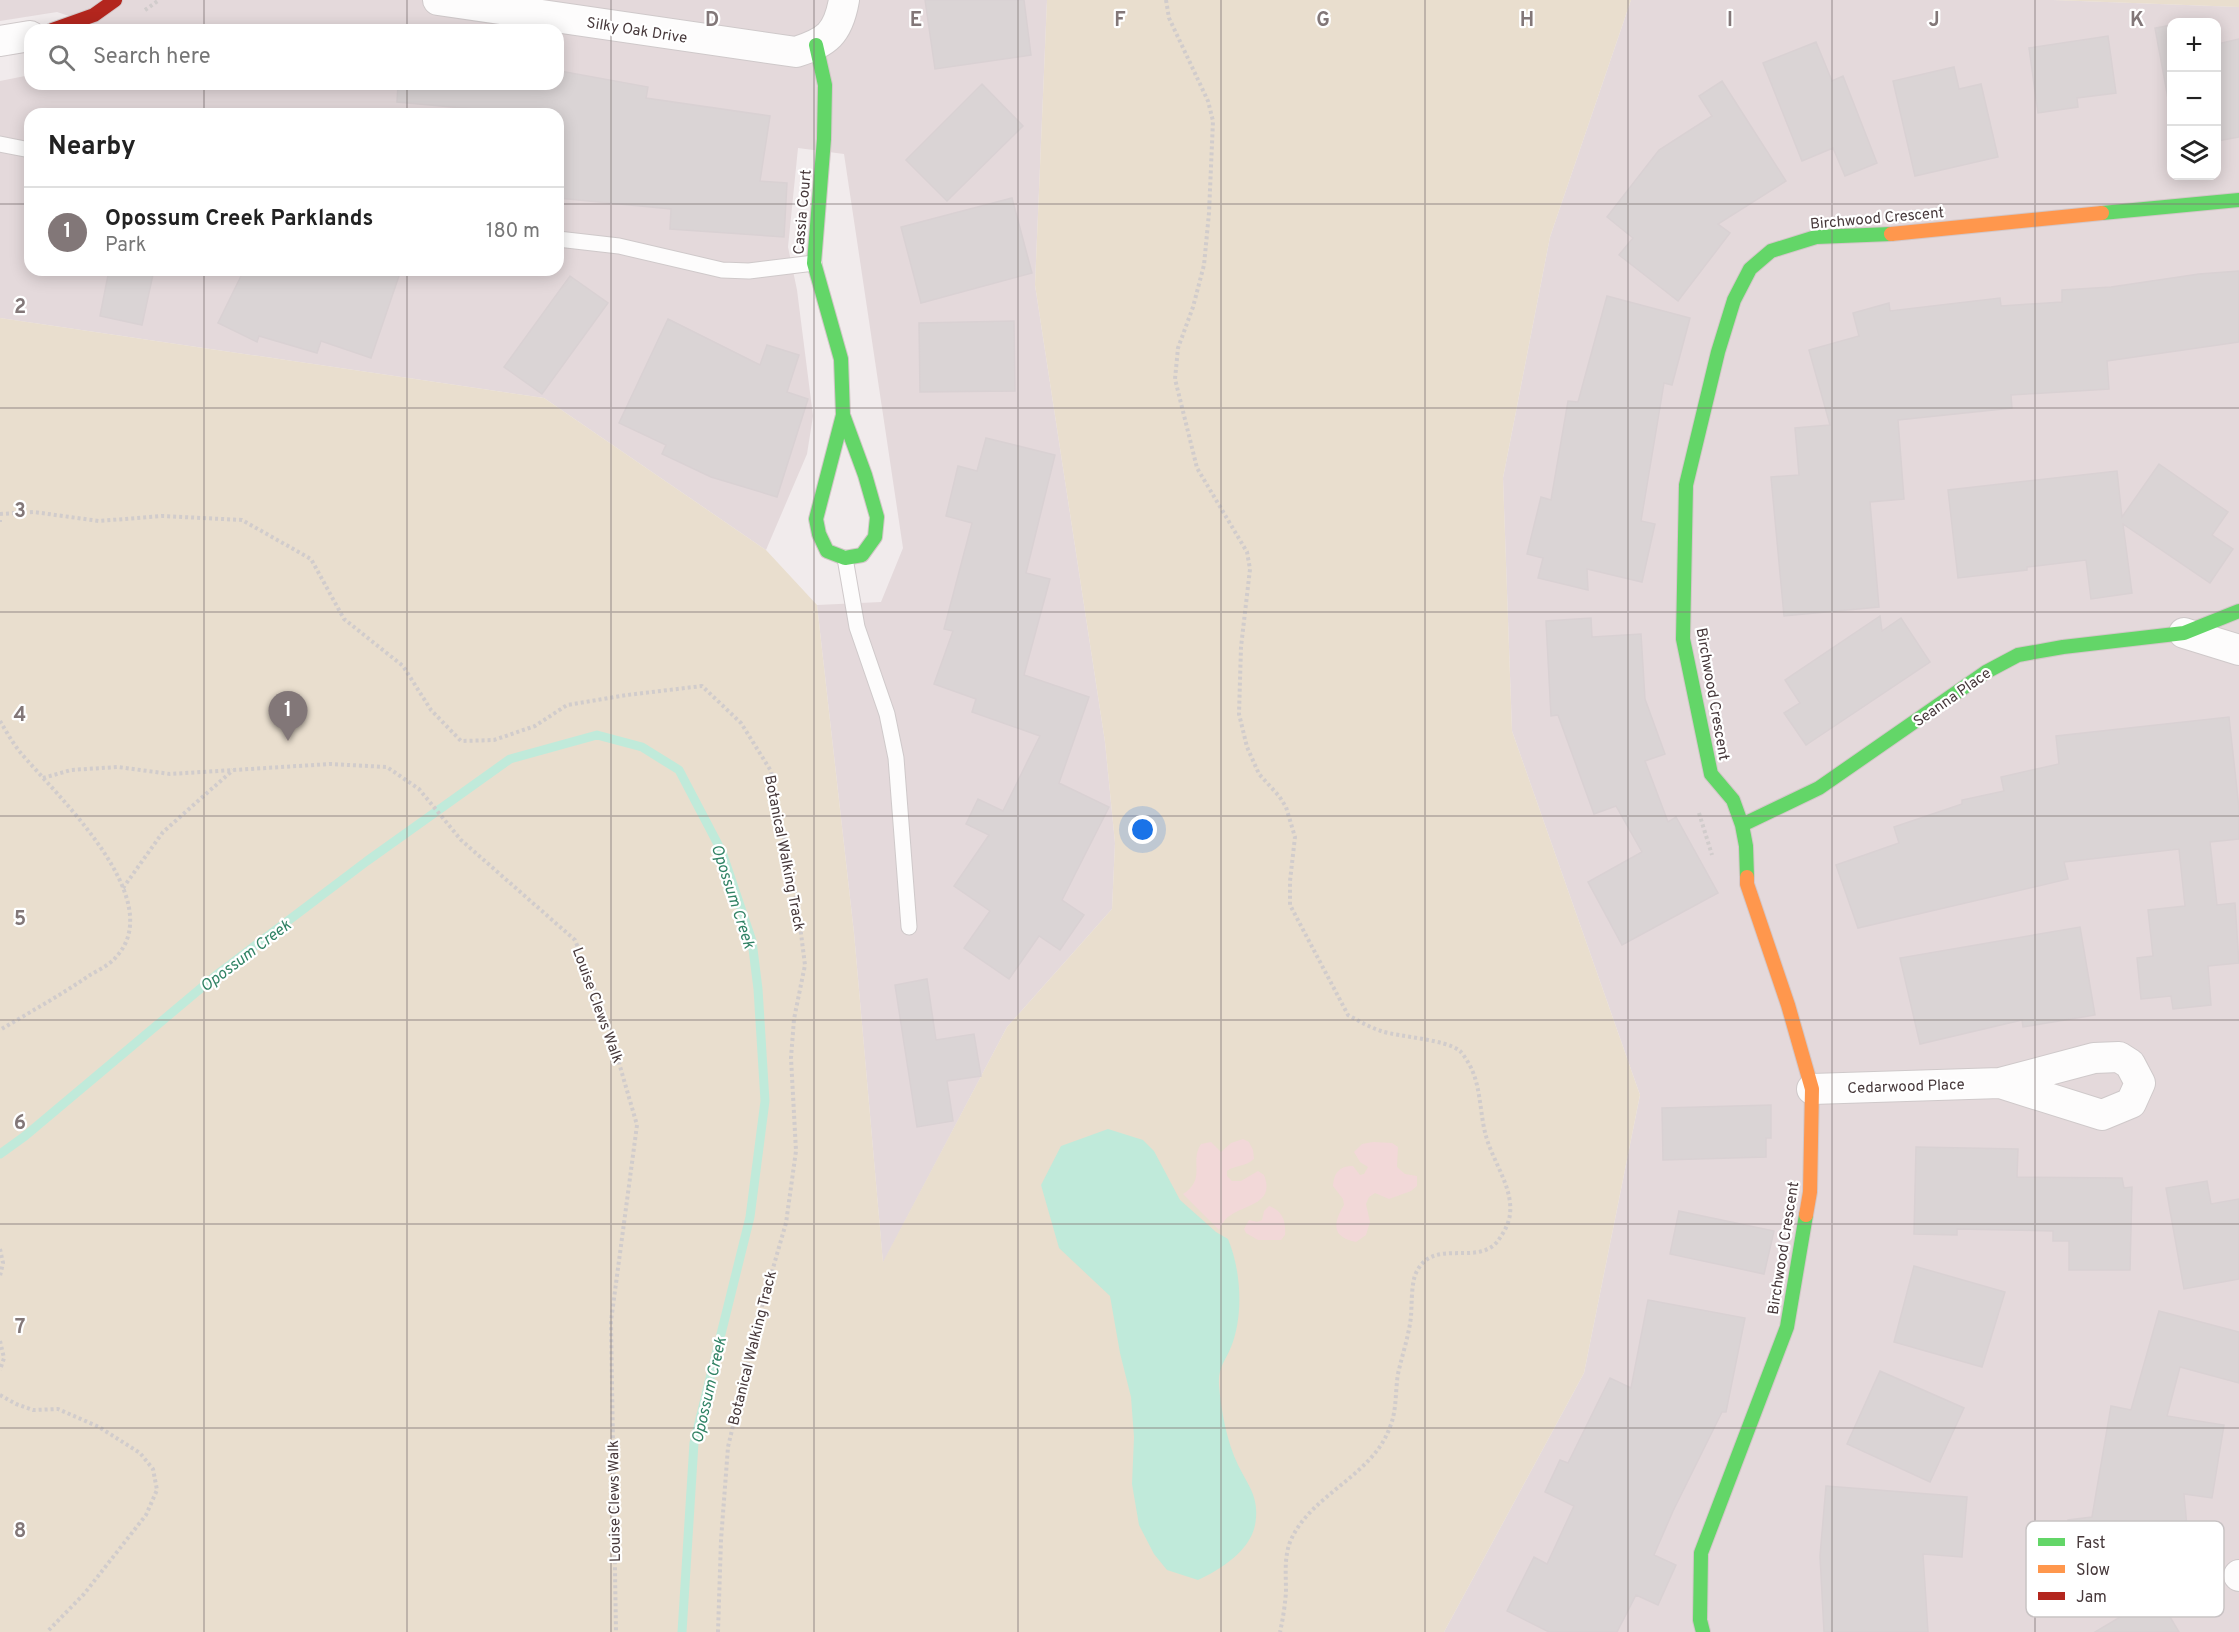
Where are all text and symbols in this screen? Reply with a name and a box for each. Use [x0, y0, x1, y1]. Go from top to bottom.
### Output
text: D [705, 8, 719, 34]
text: E [910, 8, 922, 34]
text: F [1114, 8, 1126, 34]
text: G [1316, 8, 1330, 34]
text: H [1520, 8, 1534, 34]
text: I [1727, 8, 1733, 34]
text: J [1928, 8, 1940, 34]
text: K [2130, 8, 2144, 34]
street label: Silky Oak Drive [585, 14, 688, 49]
map controls [2167, 18, 2221, 180]
button: + [2167, 18, 2221, 72]
search box [24, 24, 564, 90]
icon: search [45, 41, 78, 74]
text: Search here [93, 44, 211, 71]
button: − [2167, 72, 2221, 126]
button: layers [2167, 126, 2221, 180]
text: Nearby [48, 131, 136, 164]
street label: Cassia Court [790, 169, 817, 255]
street label: Birchwood Crescent [1809, 204, 1945, 235]
text: Opossum Creek Parklands [105, 206, 373, 233]
text: 1 [64, 219, 72, 245]
text: 180 m [486, 219, 540, 245]
text: Park [105, 233, 146, 259]
text: 2 [14, 295, 26, 321]
text: 3 [14, 499, 26, 525]
street label: Birchwood Crescent [1691, 626, 1733, 762]
street label: Seanna Place [1910, 664, 1995, 732]
pin: 1 [268, 692, 308, 741]
text: 4 [14, 703, 26, 729]
street label: Botanical Walking Track [759, 774, 808, 933]
your location [1128, 815, 1157, 844]
water label: Opossum Creek [706, 842, 759, 952]
text: 5 [14, 907, 26, 933]
water label: Opossum Creek [197, 915, 296, 997]
street label: Louise Clews Walk [567, 945, 626, 1066]
street label: Cedarwood Place [1847, 1076, 1965, 1099]
text: 6 [14, 1111, 26, 1137]
street label: Birchwood Crescent [1765, 1180, 1804, 1316]
street label: Botanical Walking Track [725, 1269, 782, 1428]
text: 7 [15, 1315, 25, 1341]
water label: Opossum Creek [688, 1335, 732, 1445]
street label: Louise Clews Walk [605, 1440, 626, 1562]
text: 8 [14, 1519, 26, 1545]
legend [2026, 1521, 2224, 1617]
text: Fast [2076, 1534, 2106, 1554]
text: Slow [2076, 1561, 2110, 1581]
text: Jam [2076, 1588, 2107, 1608]

